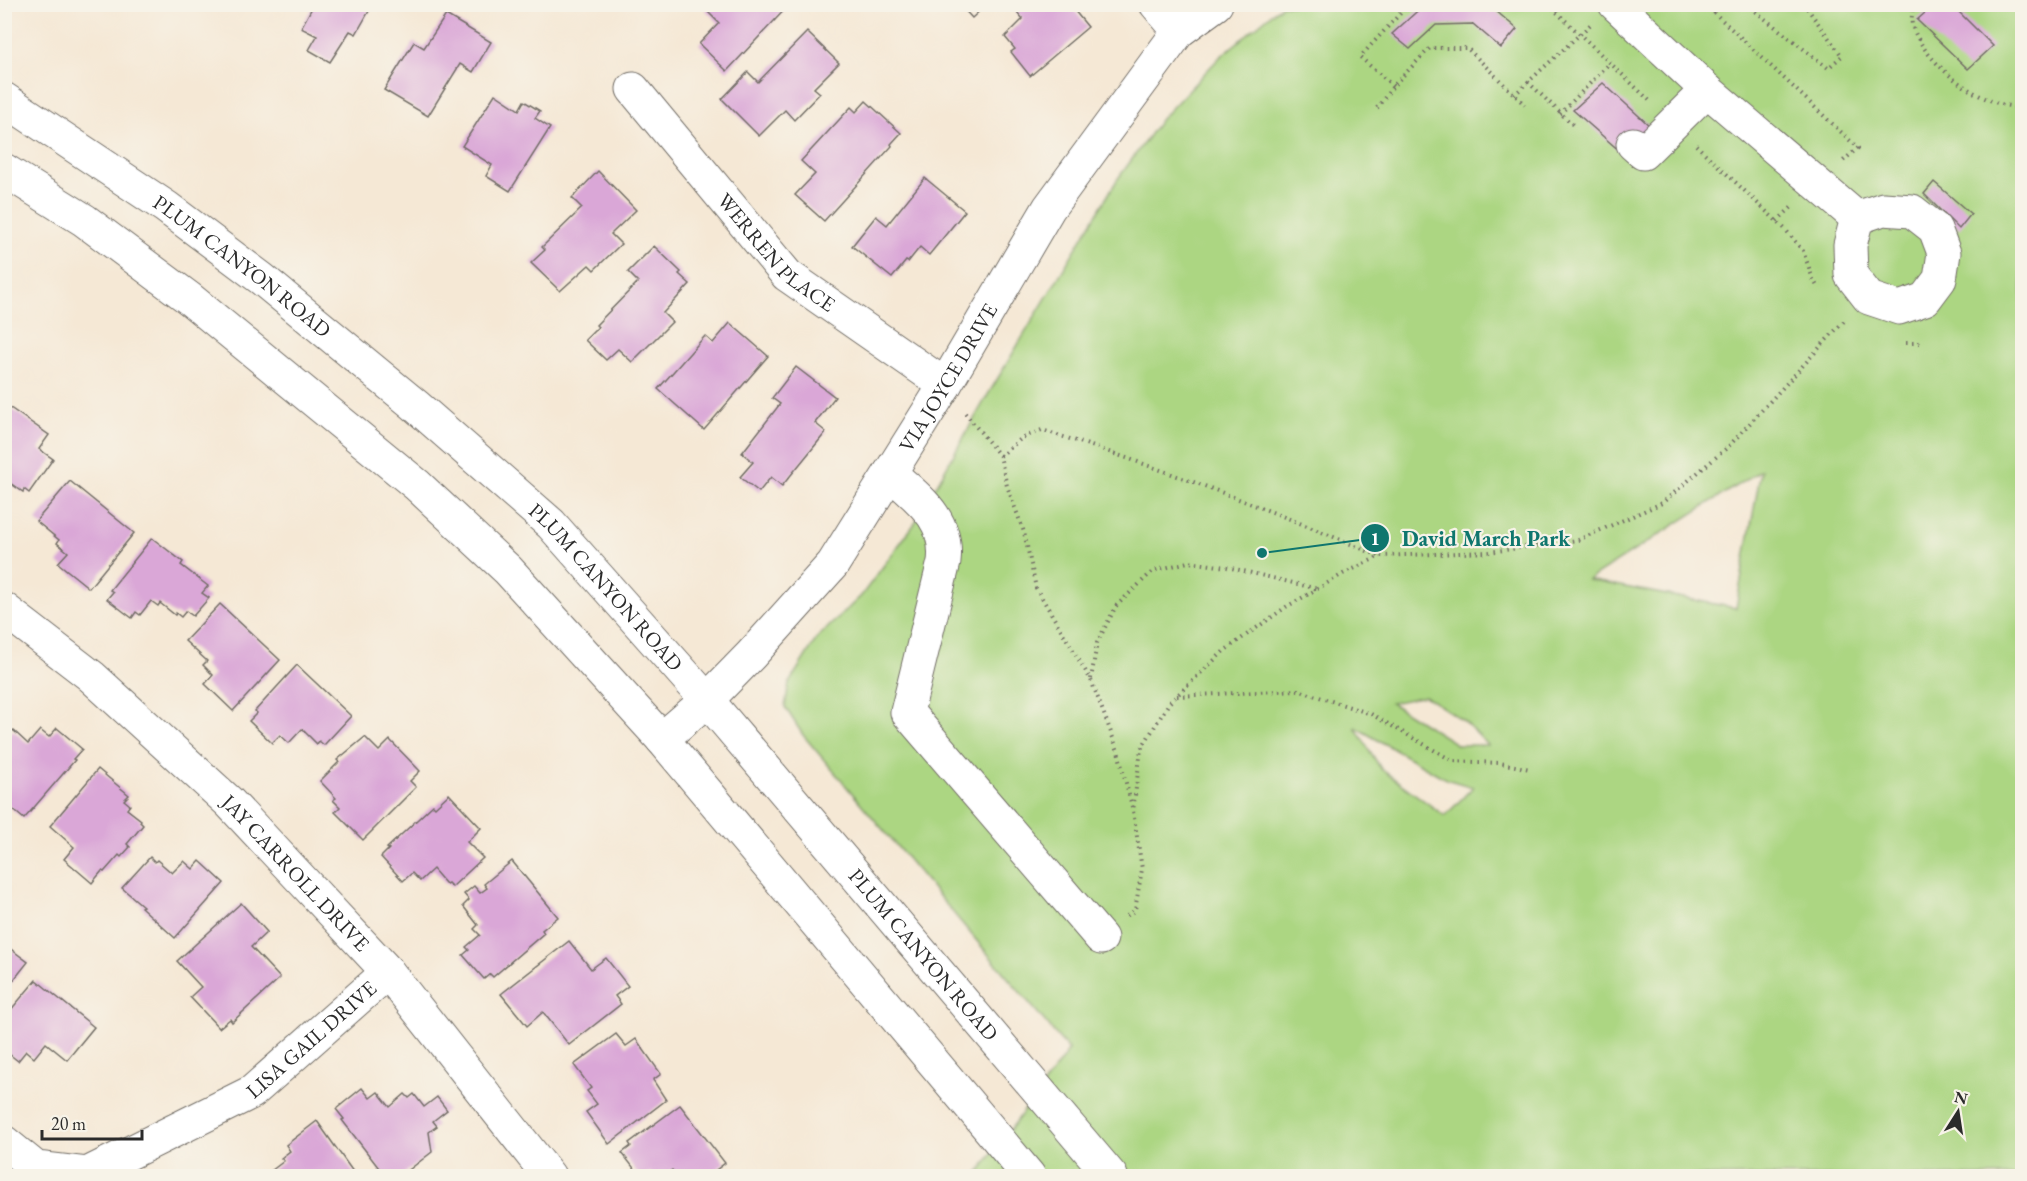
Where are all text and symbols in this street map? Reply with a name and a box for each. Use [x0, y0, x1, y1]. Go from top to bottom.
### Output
street label: WERREN PLACE [712, 187, 841, 318]
street label: PLUM CANYON ROAD [148, 188, 337, 343]
street label: VIA JOYCE DRIVE [892, 298, 1003, 457]
street label: PLUM CANYON ROAD [523, 497, 689, 677]
callout: David March Park [1360, 518, 1583, 558]
text: David March Park [1402, 524, 1571, 553]
text: 1 [1370, 527, 1380, 550]
street label: JAY CARROLL DRIVE [215, 787, 376, 957]
street label: PLUM CANYON ROAD [843, 863, 1005, 1046]
street label: LISA GAIL DRIVE [240, 974, 382, 1104]
north arrow [1928, 1082, 1988, 1142]
text: N [1952, 1086, 1970, 1109]
scale bar [42, 1103, 142, 1141]
text: 20 m [51, 1112, 86, 1135]

